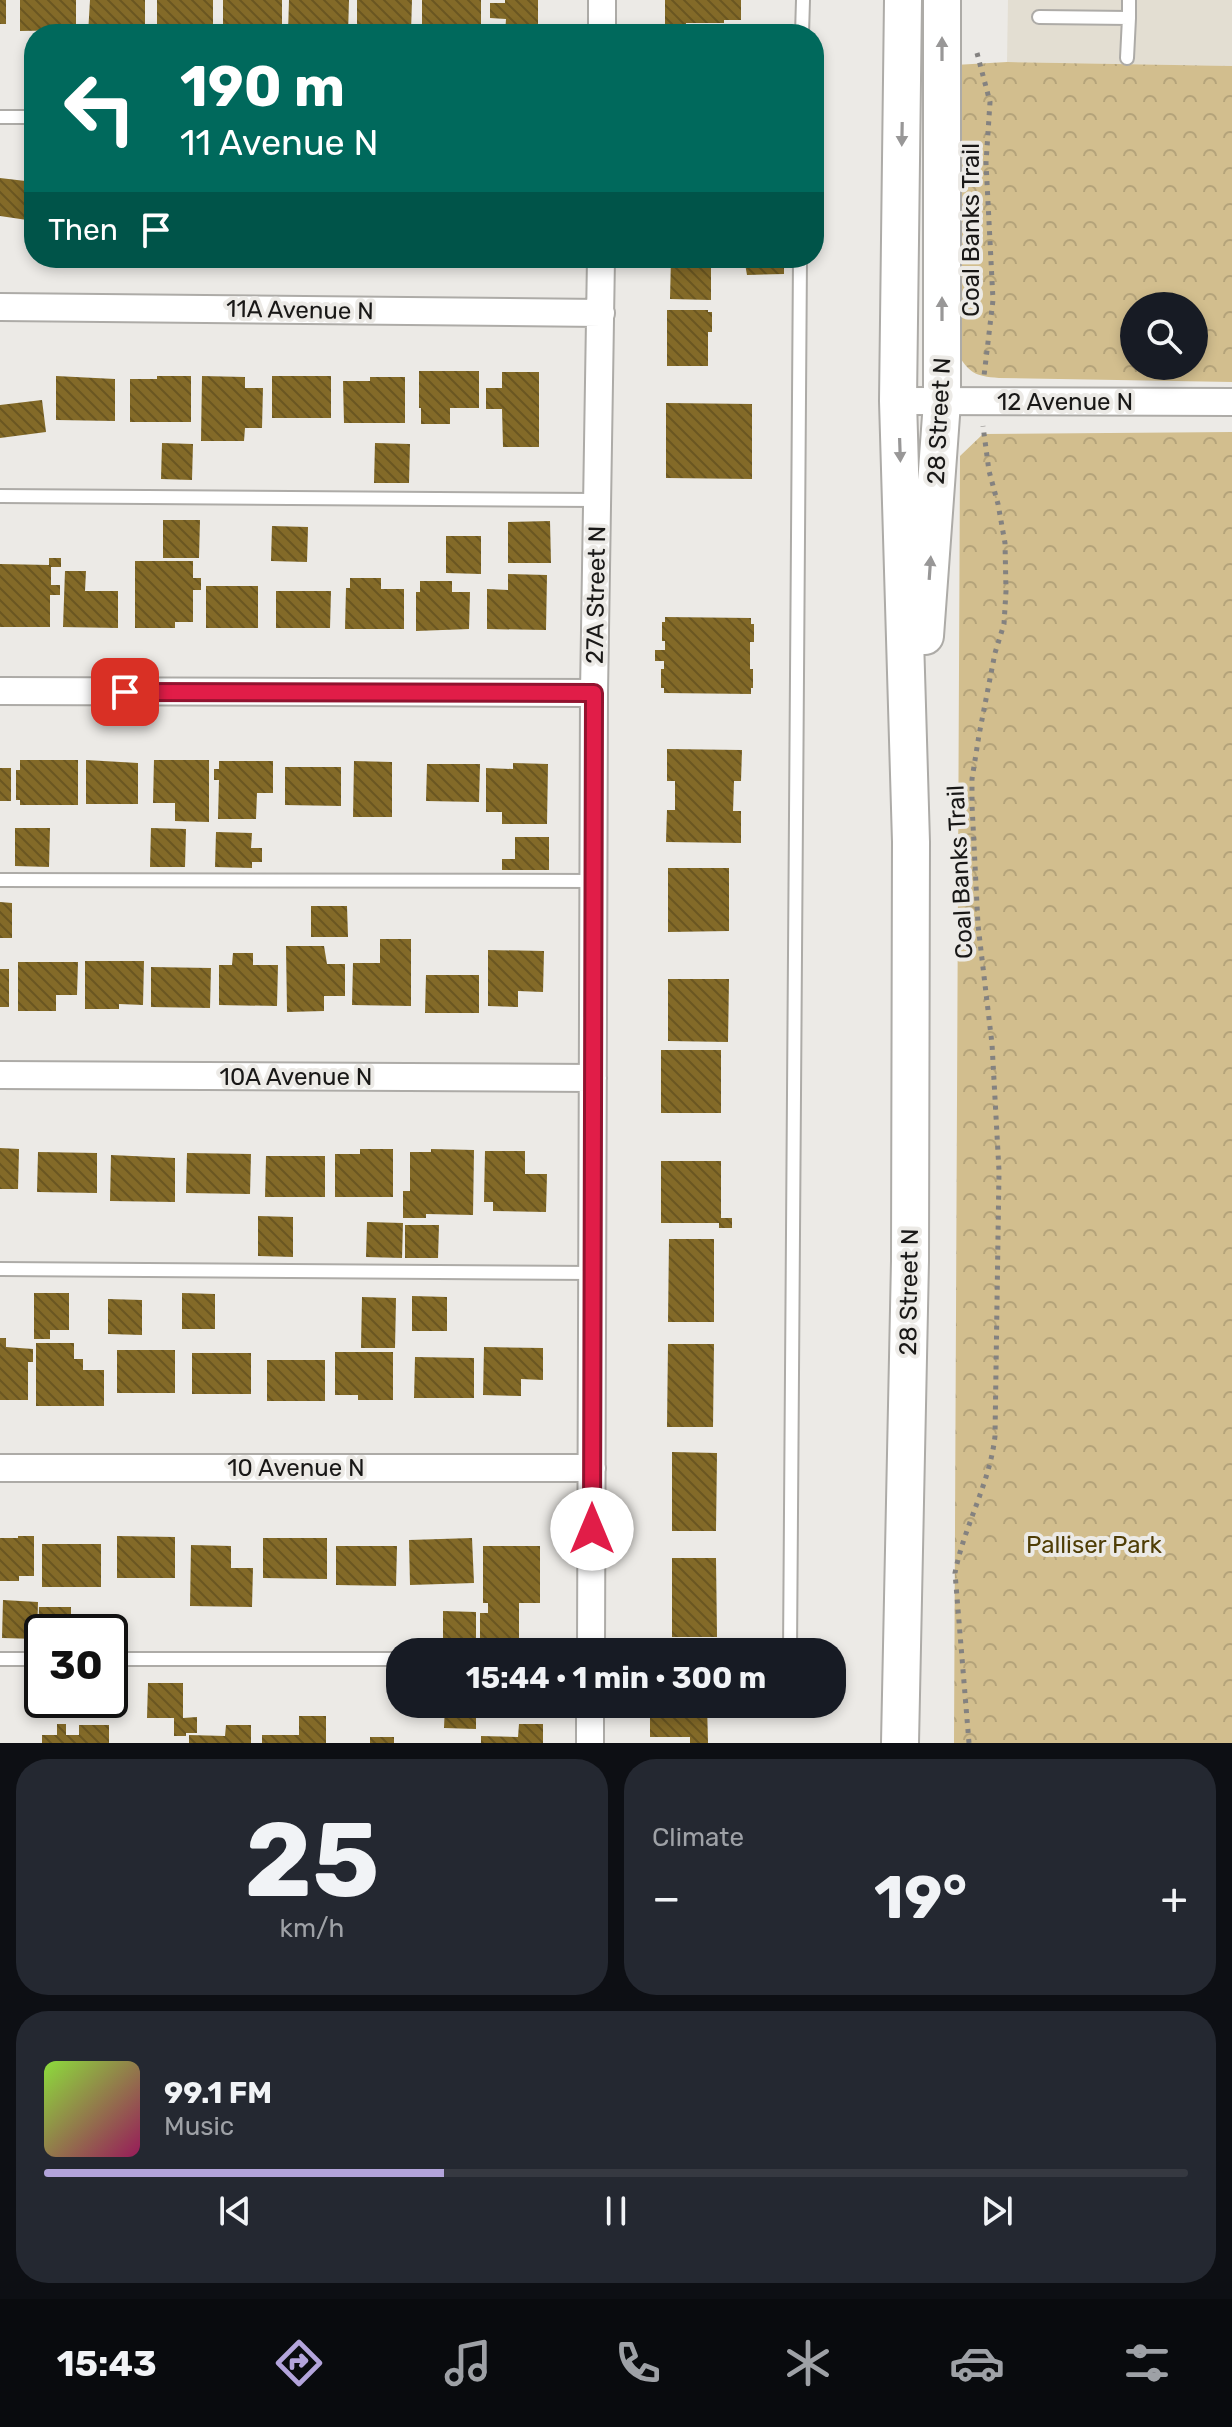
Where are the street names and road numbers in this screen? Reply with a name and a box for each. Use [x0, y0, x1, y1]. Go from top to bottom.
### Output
street label: Coal Banks Trail [957, 143, 985, 317]
street label: 11A Avenue N [226, 295, 374, 325]
street label: 28 Street N [922, 357, 956, 485]
street label: 12 Avenue N [997, 388, 1133, 416]
street label: 27A Street N [581, 526, 611, 664]
street label: Coal Banks Trail [941, 784, 979, 960]
street label: 10A Avenue N [220, 1063, 372, 1091]
street label: 28 Street N [894, 1228, 924, 1356]
street label: 10 Avenue N [227, 1454, 365, 1482]

